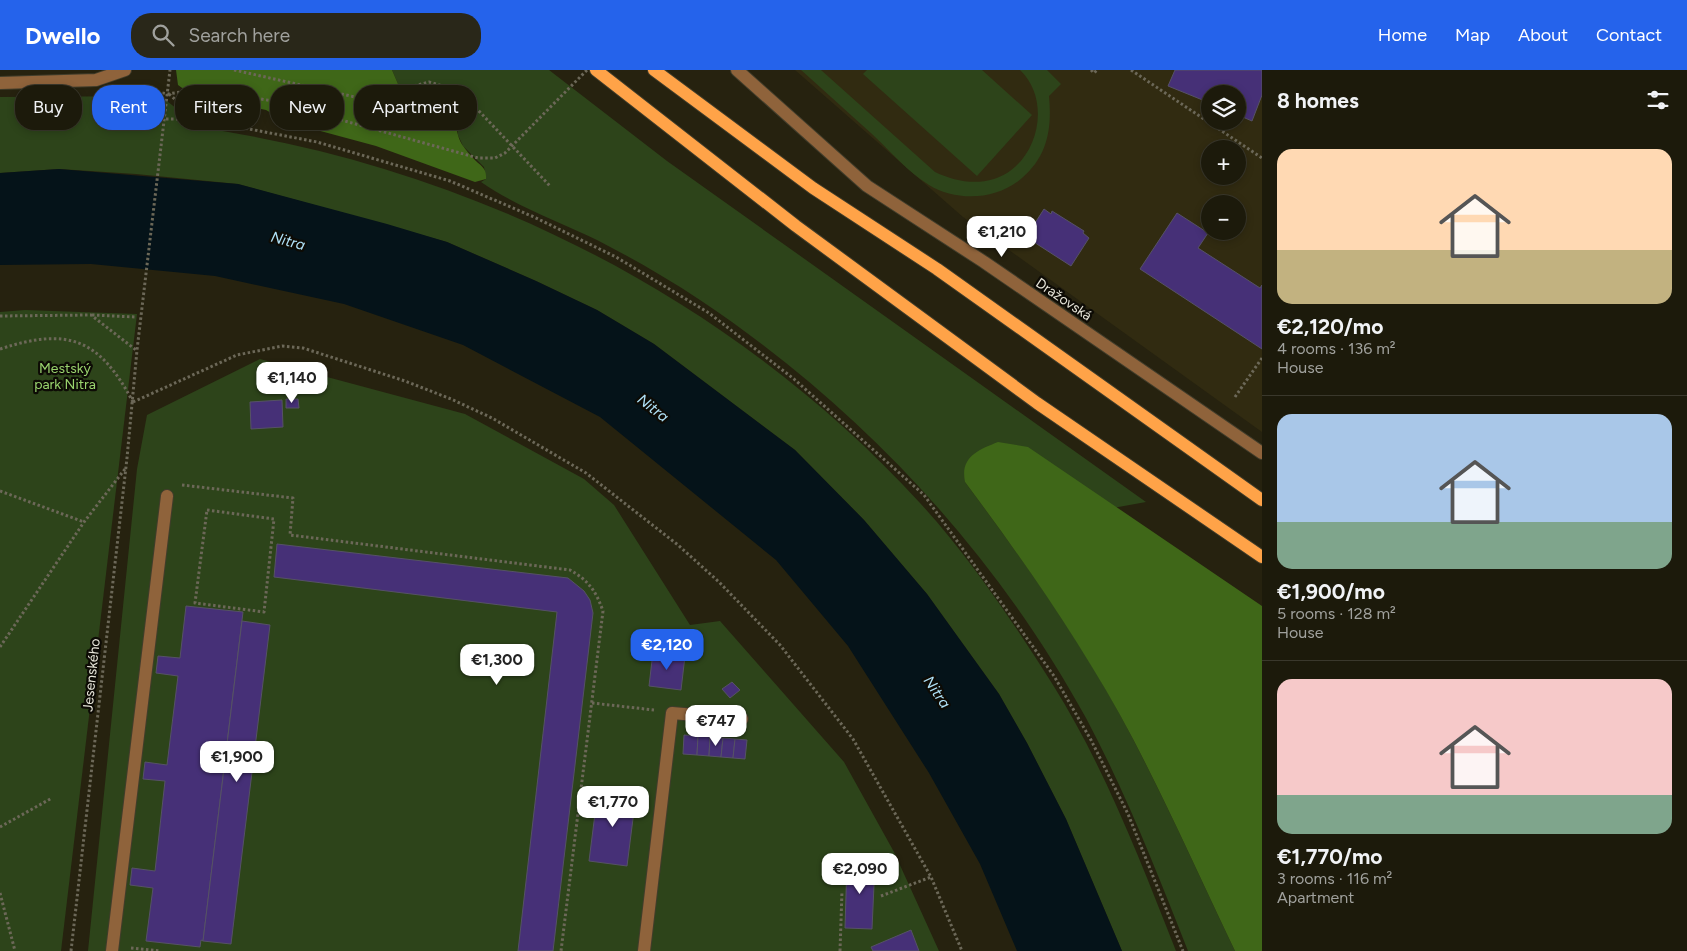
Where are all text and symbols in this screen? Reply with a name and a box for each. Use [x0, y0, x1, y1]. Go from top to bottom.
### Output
search box [131, 13, 481, 58]
text: Dwello [25, 21, 101, 50]
icon: search [149, 21, 177, 49]
text: Search here [189, 24, 290, 47]
text: Home [1378, 24, 1427, 46]
text: Map [1455, 24, 1490, 46]
text: About [1518, 24, 1568, 46]
text: Contact [1596, 24, 1662, 46]
chip: Buy [15, 85, 82, 130]
chip: Rent [92, 85, 165, 130]
chip: Filters [175, 85, 260, 130]
chip: New [270, 85, 344, 130]
chip: Apartment [354, 85, 477, 130]
map controls [1201, 85, 1246, 240]
button: layers [1201, 85, 1246, 130]
icon: filters [1644, 86, 1672, 114]
text: 8 homes [1277, 88, 1359, 113]
button: + [1201, 140, 1246, 185]
icon: home [1430, 181, 1520, 271]
button: − [1201, 195, 1246, 240]
pin: €1,210 [961, 216, 1043, 258]
text: €1,210 [978, 222, 1026, 241]
water label: Nitra [269, 228, 307, 254]
street label: Dražovská [1032, 275, 1095, 324]
text: €2,120/mo [1277, 314, 1383, 339]
text: 4 rooms · 136 m² [1277, 339, 1396, 358]
text: House [1277, 358, 1323, 377]
park label: Mestský park Nitra [34, 360, 96, 393]
pin: €1,140 [251, 362, 333, 404]
text: €1,140 [267, 368, 317, 387]
water label: Nitra [634, 390, 672, 426]
icon: home [1430, 447, 1520, 537]
text: €1,900/mo [1277, 579, 1385, 604]
text: 5 rooms · 128 m² [1277, 604, 1396, 623]
text: House [1277, 623, 1323, 642]
pin: €2,120 [626, 628, 708, 671]
text: €2,120 [642, 635, 692, 654]
street label: Jesenského [79, 638, 104, 713]
pin: €1,300 [456, 644, 538, 686]
text: €1,300 [471, 650, 523, 669]
water label: Nitra [920, 673, 954, 712]
pin: €747 [686, 704, 746, 747]
text: €747 [696, 711, 736, 730]
icon: home [1430, 712, 1520, 802]
pin: €1,900 [196, 740, 278, 783]
text: €1,900 [211, 747, 263, 766]
pin: €1,770 [572, 786, 654, 828]
text: €1,770 [588, 792, 638, 811]
text: €1,770/mo [1277, 844, 1382, 869]
pin: €2,090 [819, 852, 901, 895]
text: €2,090 [833, 859, 887, 878]
text: 3 rooms · 116 m² [1277, 869, 1392, 888]
text: Apartment [1277, 888, 1354, 907]

